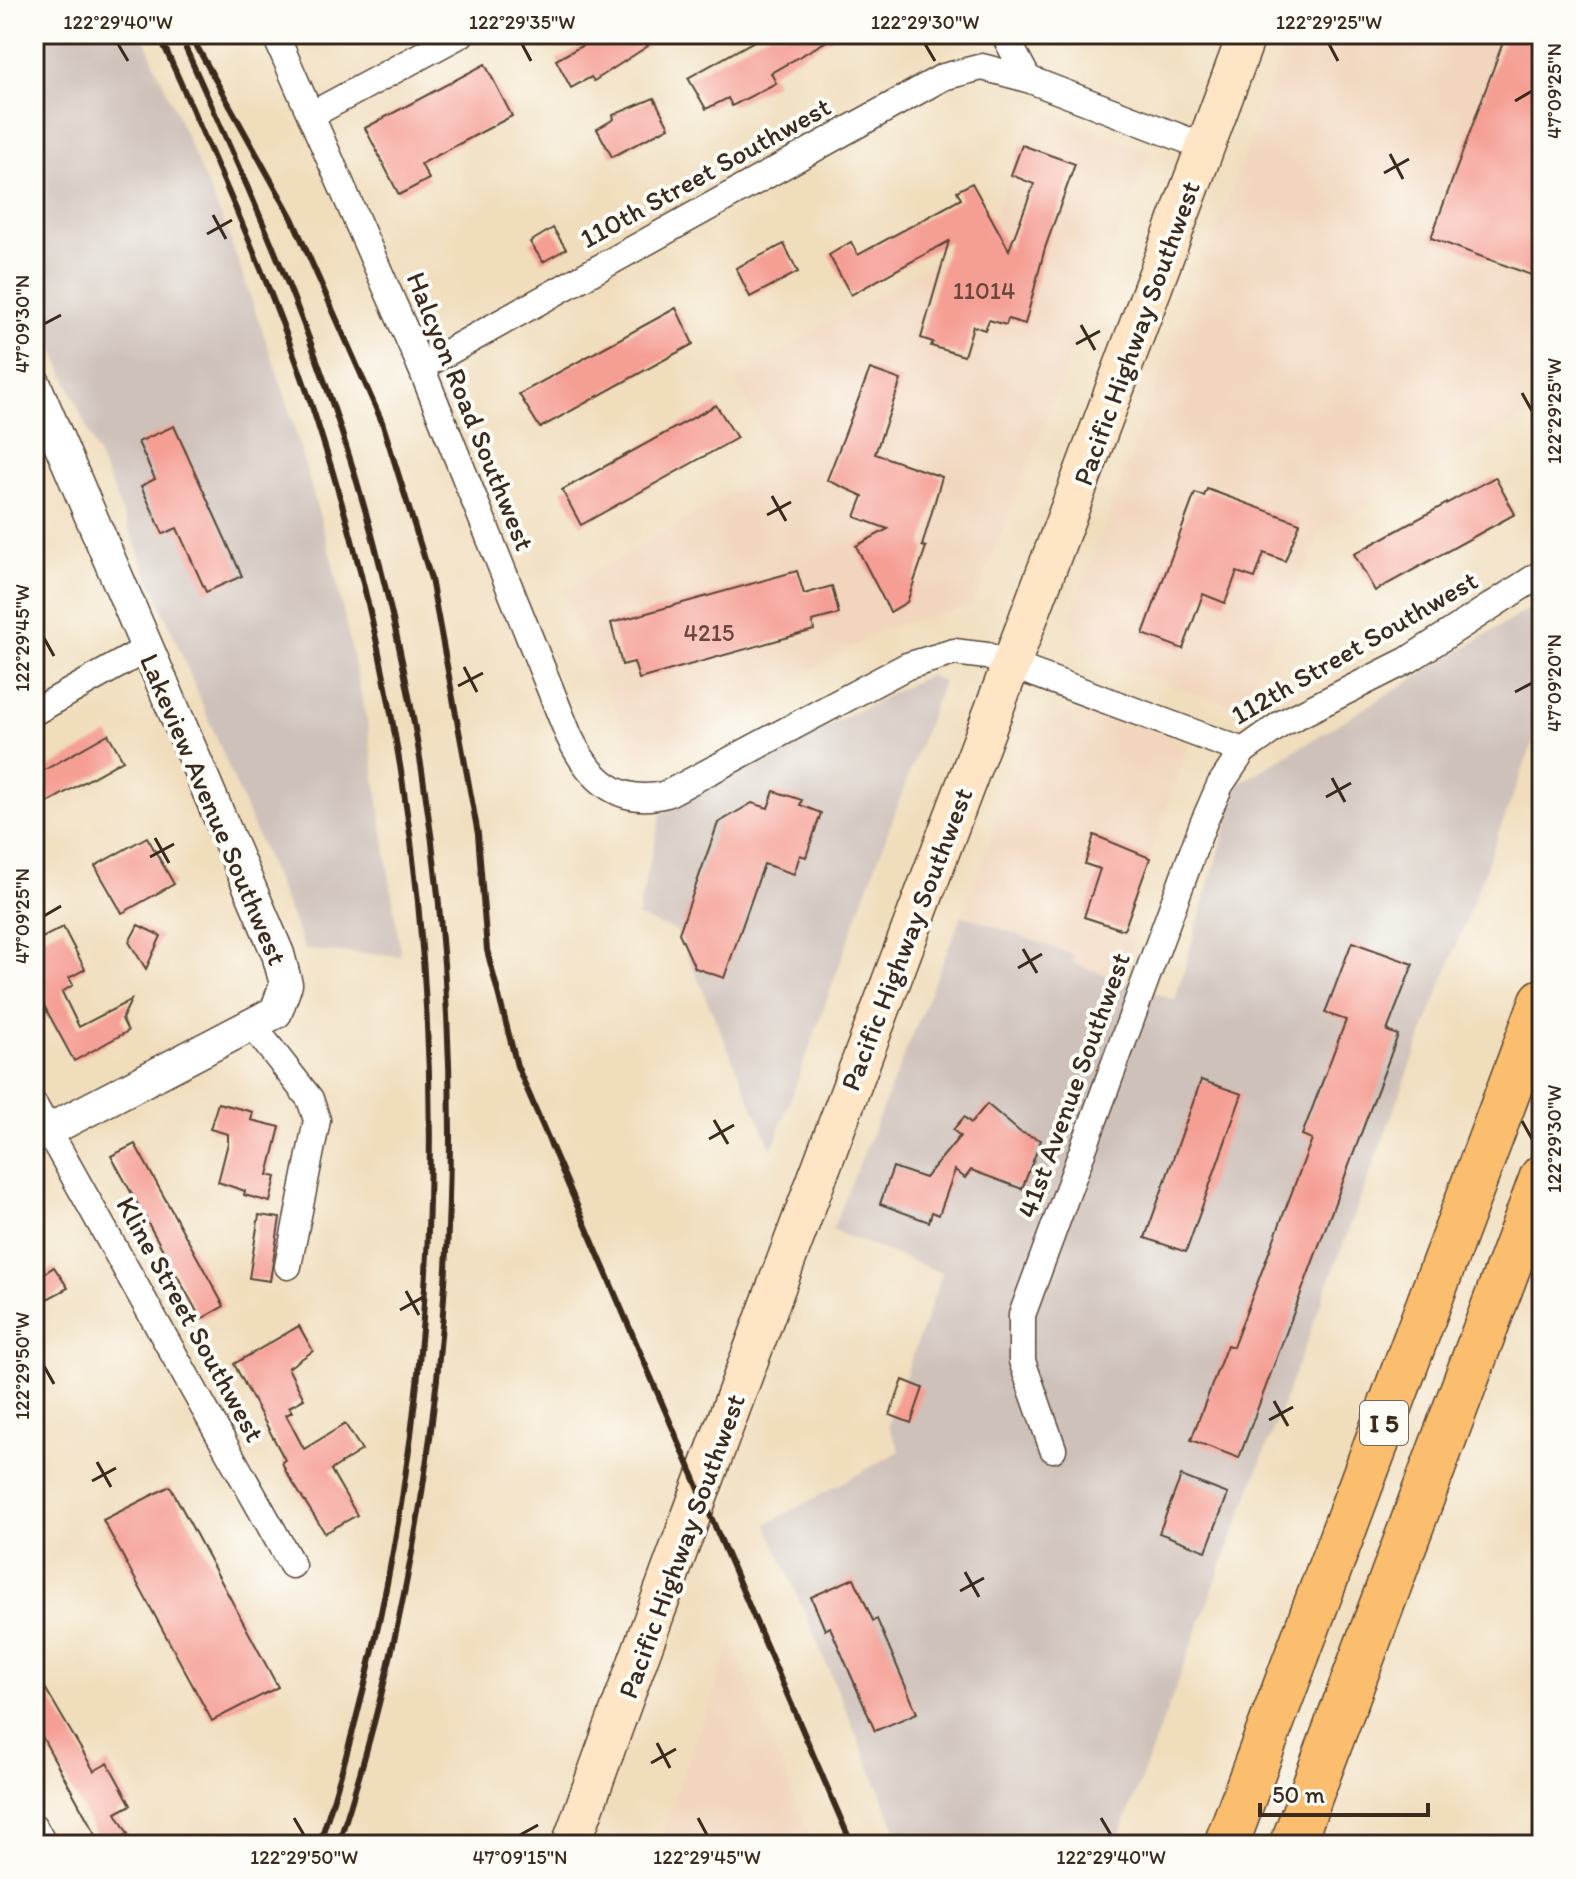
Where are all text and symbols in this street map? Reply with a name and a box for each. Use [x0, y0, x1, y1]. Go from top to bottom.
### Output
text: 122°29'40"W [63, 10, 173, 34]
text: 122°29'35"W [469, 10, 575, 34]
text: 122°29'30"W [871, 10, 979, 34]
text: 122°29'25"W [1276, 10, 1382, 34]
text: 47°09'25"N [1542, 43, 1566, 139]
street label: 110th Street Southwest [574, 89, 836, 255]
street label: Pacific Highway Southwest [1065, 176, 1207, 490]
street label: Halcyon Road Southwest [399, 267, 543, 555]
text: 47°09'30"N [10, 275, 34, 373]
house number: 11014 [953, 276, 1015, 305]
text: 122°29'25"W [1542, 358, 1566, 464]
street label: 112th Street Southwest [1225, 562, 1483, 732]
text: 122°29'45"W [10, 584, 34, 692]
house number: 4215 [684, 618, 734, 647]
text: 47°09'20"N [1542, 634, 1566, 732]
street label: Lakeview Avenue Southwest [133, 648, 295, 970]
street label: Pacific Highway Southwest [832, 783, 980, 1095]
text: 47°09'25"N [10, 868, 34, 964]
street label: 41st Avenue Southwest [1009, 948, 1137, 1222]
text: 122°29'30"W [1542, 1085, 1566, 1193]
street label: Kline Street Southwest [109, 1190, 273, 1448]
text: 122°29'50"W [10, 1312, 34, 1420]
street label: Pacific Highway Southwest [610, 1389, 752, 1703]
road number: I 5 [1360, 1401, 1408, 1445]
scale bar [1260, 1767, 1428, 1817]
text: 50 m [1272, 1780, 1325, 1809]
text: 122°29'50"W [250, 1845, 358, 1869]
text: 47°09'15"N [473, 1845, 567, 1869]
text: 122°29'45"W [653, 1845, 761, 1869]
text: 122°29'40"W [1056, 1845, 1166, 1869]

